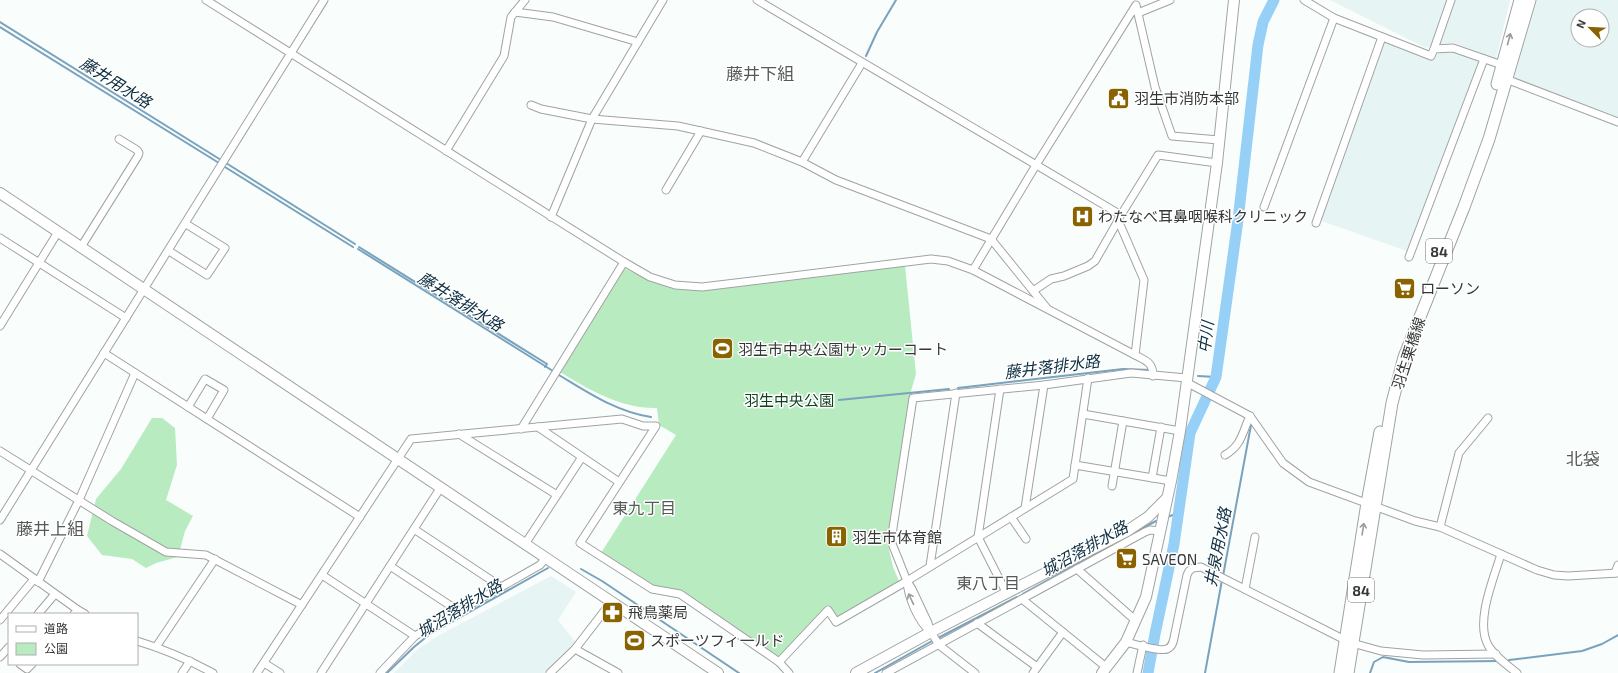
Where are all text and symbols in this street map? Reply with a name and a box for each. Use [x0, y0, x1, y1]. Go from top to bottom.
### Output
north arrow [1570, 8, 1610, 48]
text: N [1573, 17, 1588, 30]
one-way arrow [1506, 33, 1513, 46]
water label: 藤井用水路 [77, 53, 157, 112]
district label: 藤井下組 [726, 63, 794, 83]
public building icon: 羽生市消防本部 [1106, 85, 1132, 111]
place label: 羽生市消防本部 [1134, 89, 1239, 107]
hospital icon: わたなべ耳鼻咽喉科クリニック [1069, 203, 1095, 229]
place label: わたなべ耳鼻咽喉科クリニック [1098, 207, 1308, 225]
road number: 84 [1426, 239, 1452, 263]
water label: 藤井落排水路 [415, 268, 508, 336]
supermarket icon: ローソン [1391, 275, 1417, 301]
place label: ローソン [1420, 279, 1480, 297]
street label: 羽生栗橋線 [1388, 315, 1428, 391]
water label: 中川 [1194, 318, 1217, 354]
sports icon: 羽生市中央公園サッカーコート [709, 336, 735, 362]
place label: 羽生市中央公園サッカーコート [738, 340, 948, 358]
water label: 藤井落排水路 [1003, 350, 1103, 381]
park label: 羽生中央公園 [744, 391, 834, 409]
district label: 北袋 [1566, 448, 1600, 468]
district label: 東九丁目 [612, 498, 676, 517]
water label: 井泉用水路 [1200, 504, 1234, 588]
water label: 城沼落排水路 [1037, 515, 1132, 580]
district label: 藤井上組 [16, 518, 84, 538]
one-way arrow [1359, 523, 1367, 536]
building icon: 羽生市体育館 [823, 524, 849, 550]
place label: 羽生市体育館 [852, 528, 942, 546]
supermarket icon: SAVEON [1113, 546, 1139, 572]
place label: SAVEON [1142, 550, 1197, 568]
district label: 東八丁目 [956, 573, 1020, 592]
water label: 城沼落排水路 [413, 574, 507, 641]
road number: 84 [1348, 578, 1374, 602]
one-way arrow [907, 594, 914, 606]
pharmacy icon: 飛鳥薬局 [599, 599, 625, 625]
place label: 飛鳥薬局 [628, 603, 688, 621]
legend [8, 613, 138, 665]
text: 道路 [44, 621, 68, 635]
sports icon: スポーツフィ一ルド [621, 627, 647, 653]
place label: スポーツフィ一ルド [650, 631, 784, 649]
text: 公園 [44, 641, 68, 655]

